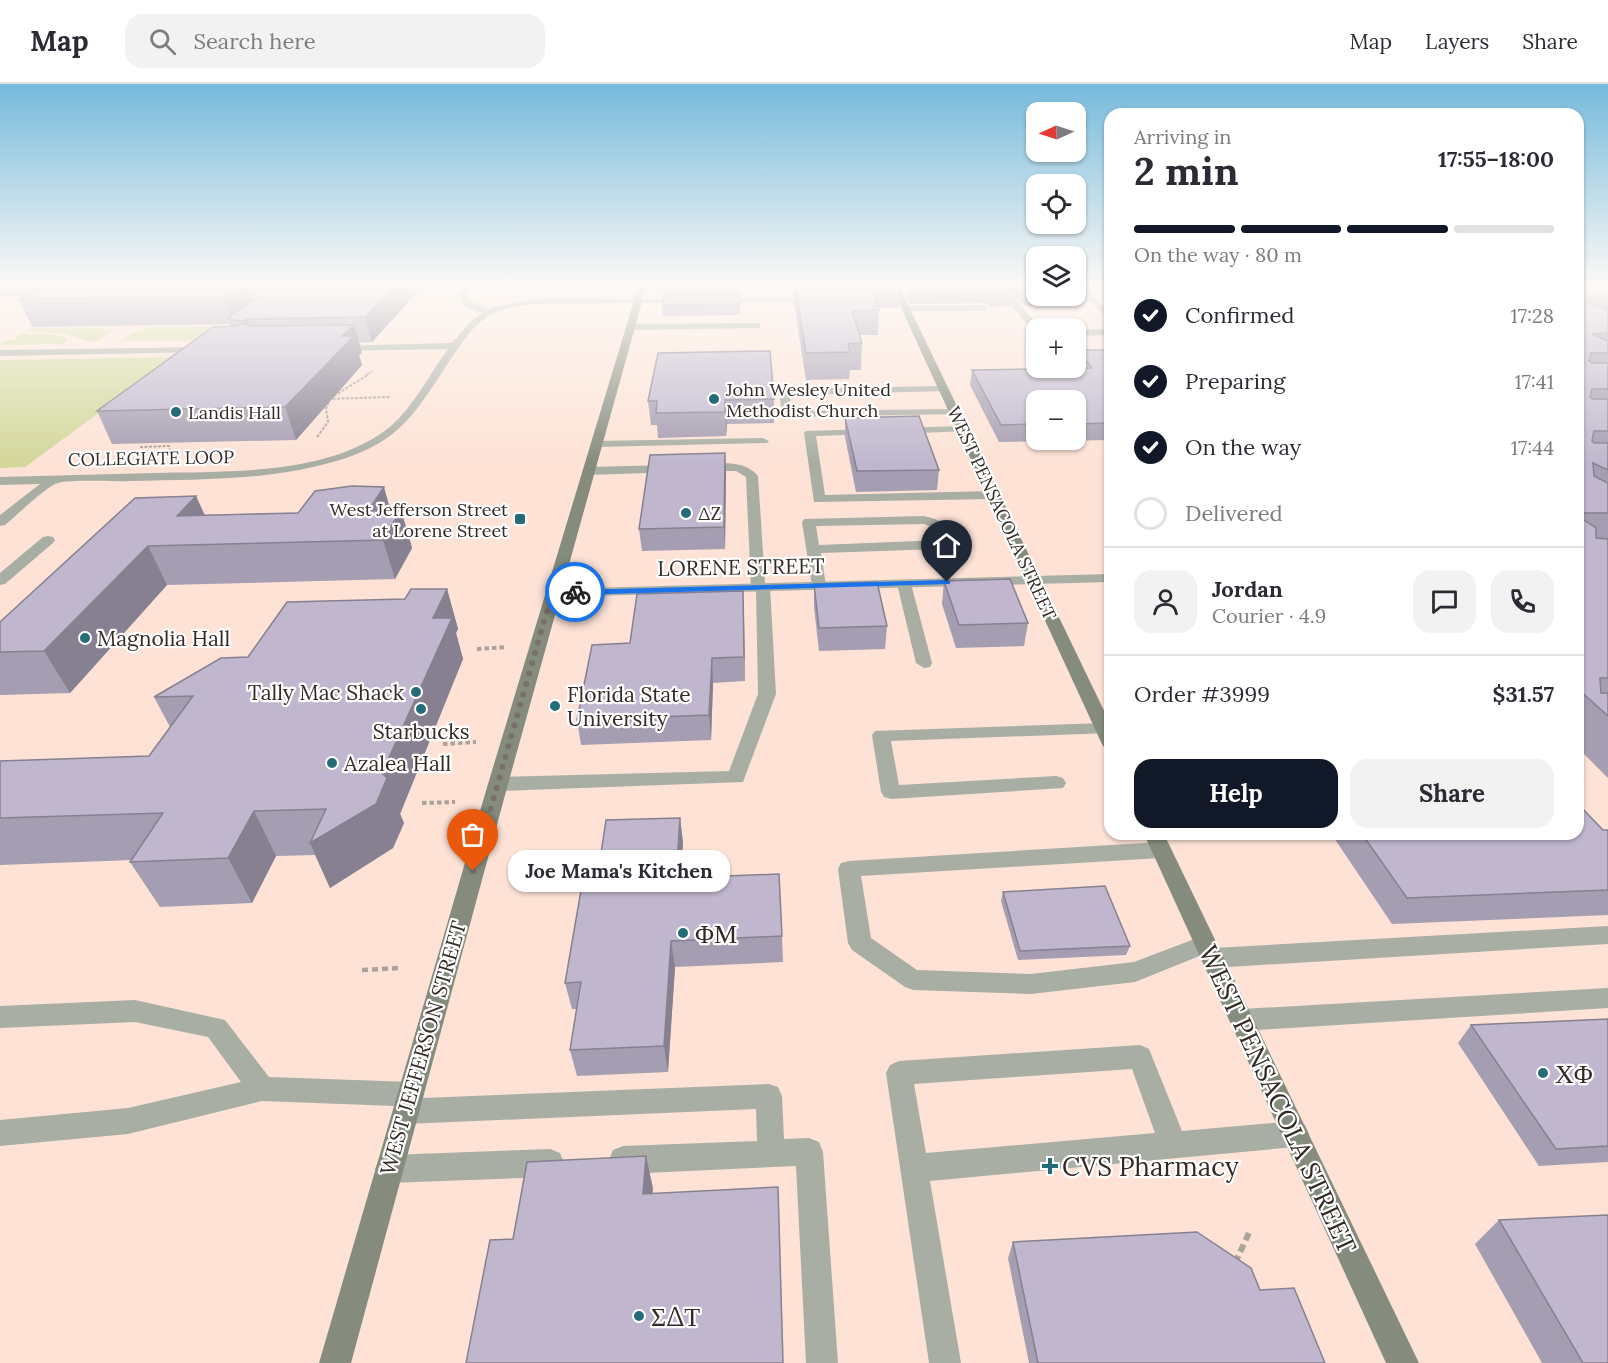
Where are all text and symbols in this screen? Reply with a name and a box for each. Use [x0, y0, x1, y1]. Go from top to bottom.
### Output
search box [125, 14, 545, 68]
text: Map [30, 23, 89, 59]
icon: search [146, 25, 179, 58]
text: Search here [194, 27, 316, 55]
text: Map [1349, 28, 1392, 55]
text: Layers [1425, 28, 1489, 55]
text: Share [1522, 28, 1578, 55]
north arrow [1026, 102, 1086, 162]
map controls [1026, 102, 1086, 450]
text: Arriving in [1134, 124, 1231, 149]
text: 17:55–18:00 [1438, 145, 1554, 173]
text: 2 min [1134, 146, 1239, 196]
button: locate [1026, 174, 1086, 234]
text: On the way · 80 m [1134, 242, 1302, 267]
button: layers [1026, 246, 1086, 306]
icon: check [1134, 299, 1167, 332]
text: Confirmed [1185, 301, 1294, 329]
text: 17:28 [1511, 303, 1554, 328]
button: + [1026, 318, 1086, 378]
icon: check [1134, 365, 1167, 398]
text: Preparing [1185, 367, 1285, 395]
text: 17:41 [1514, 369, 1554, 394]
place label: John Wesley United Methodist Church [725, 378, 891, 422]
button: − [1026, 390, 1086, 450]
marker: John Wesley United Methodist Church [707, 392, 721, 406]
place label: Landis Hall [188, 401, 281, 424]
street label: WEST PENSACOLA STREET [942, 403, 1062, 624]
marker: Landis Hall [169, 405, 183, 419]
icon: check [1134, 431, 1167, 464]
text: On the way [1185, 433, 1301, 461]
text: 17:44 [1511, 435, 1554, 460]
street label: COLLEGIATE LOOP [68, 445, 234, 471]
place label: West Jefferson Street at Lorene Street [329, 498, 508, 542]
text: Delivered [1185, 499, 1283, 527]
place label: ΔΖ [698, 502, 722, 525]
marker: ΔΖ [679, 506, 693, 520]
marker: West Jefferson Street at Lorene Street [513, 512, 527, 526]
pin [921, 520, 972, 582]
icon: home [930, 529, 963, 562]
street label: LORENE STREET [657, 552, 825, 582]
courier [545, 562, 605, 622]
button: person [1134, 570, 1197, 633]
button: chat [1413, 570, 1476, 633]
button: phone [1491, 570, 1554, 633]
text: Jordan [1212, 575, 1283, 603]
icon: bike [559, 576, 592, 609]
text: Courier · 4.9 [1212, 603, 1326, 628]
place label: Magnolia Hall [97, 625, 230, 652]
marker: Magnolia Hall [78, 631, 92, 645]
place label: Tally Mac Shack [248, 679, 405, 706]
text: Order #3999 [1134, 680, 1270, 708]
text: $31.57 [1492, 680, 1554, 708]
place label: Florida State University [567, 681, 691, 732]
marker: Tally Mac Shack [409, 685, 423, 699]
marker: Florida State University [548, 699, 562, 713]
marker: Starbucks [414, 702, 428, 716]
place label: Starbucks [373, 718, 469, 745]
place label: Azalea Hall [343, 750, 451, 777]
marker: Azalea Hall [325, 756, 339, 770]
button: Help [1134, 759, 1338, 828]
button: Share [1350, 759, 1554, 828]
pin [447, 809, 498, 871]
icon: bag [456, 818, 489, 851]
callout: Joe Mama's Kitchen [509, 850, 731, 892]
text: Joe Mama's Kitchen [525, 858, 713, 883]
place label: ΦΜ [695, 917, 737, 950]
street label: WEST JEFFERSON STREET [374, 918, 472, 1178]
marker: ΦΜ [676, 926, 690, 940]
street label: WEST PENSACOLA STREET [1192, 939, 1364, 1259]
place label: ΧΦ [1555, 1057, 1593, 1090]
marker: ΧΦ [1536, 1066, 1550, 1080]
place label: CVS Pharmacy [1062, 1150, 1239, 1183]
marker: CVS Pharmacy [1043, 1159, 1057, 1173]
place label: ΣΔΤ [651, 1300, 700, 1333]
marker: ΣΔΤ [632, 1309, 646, 1323]

